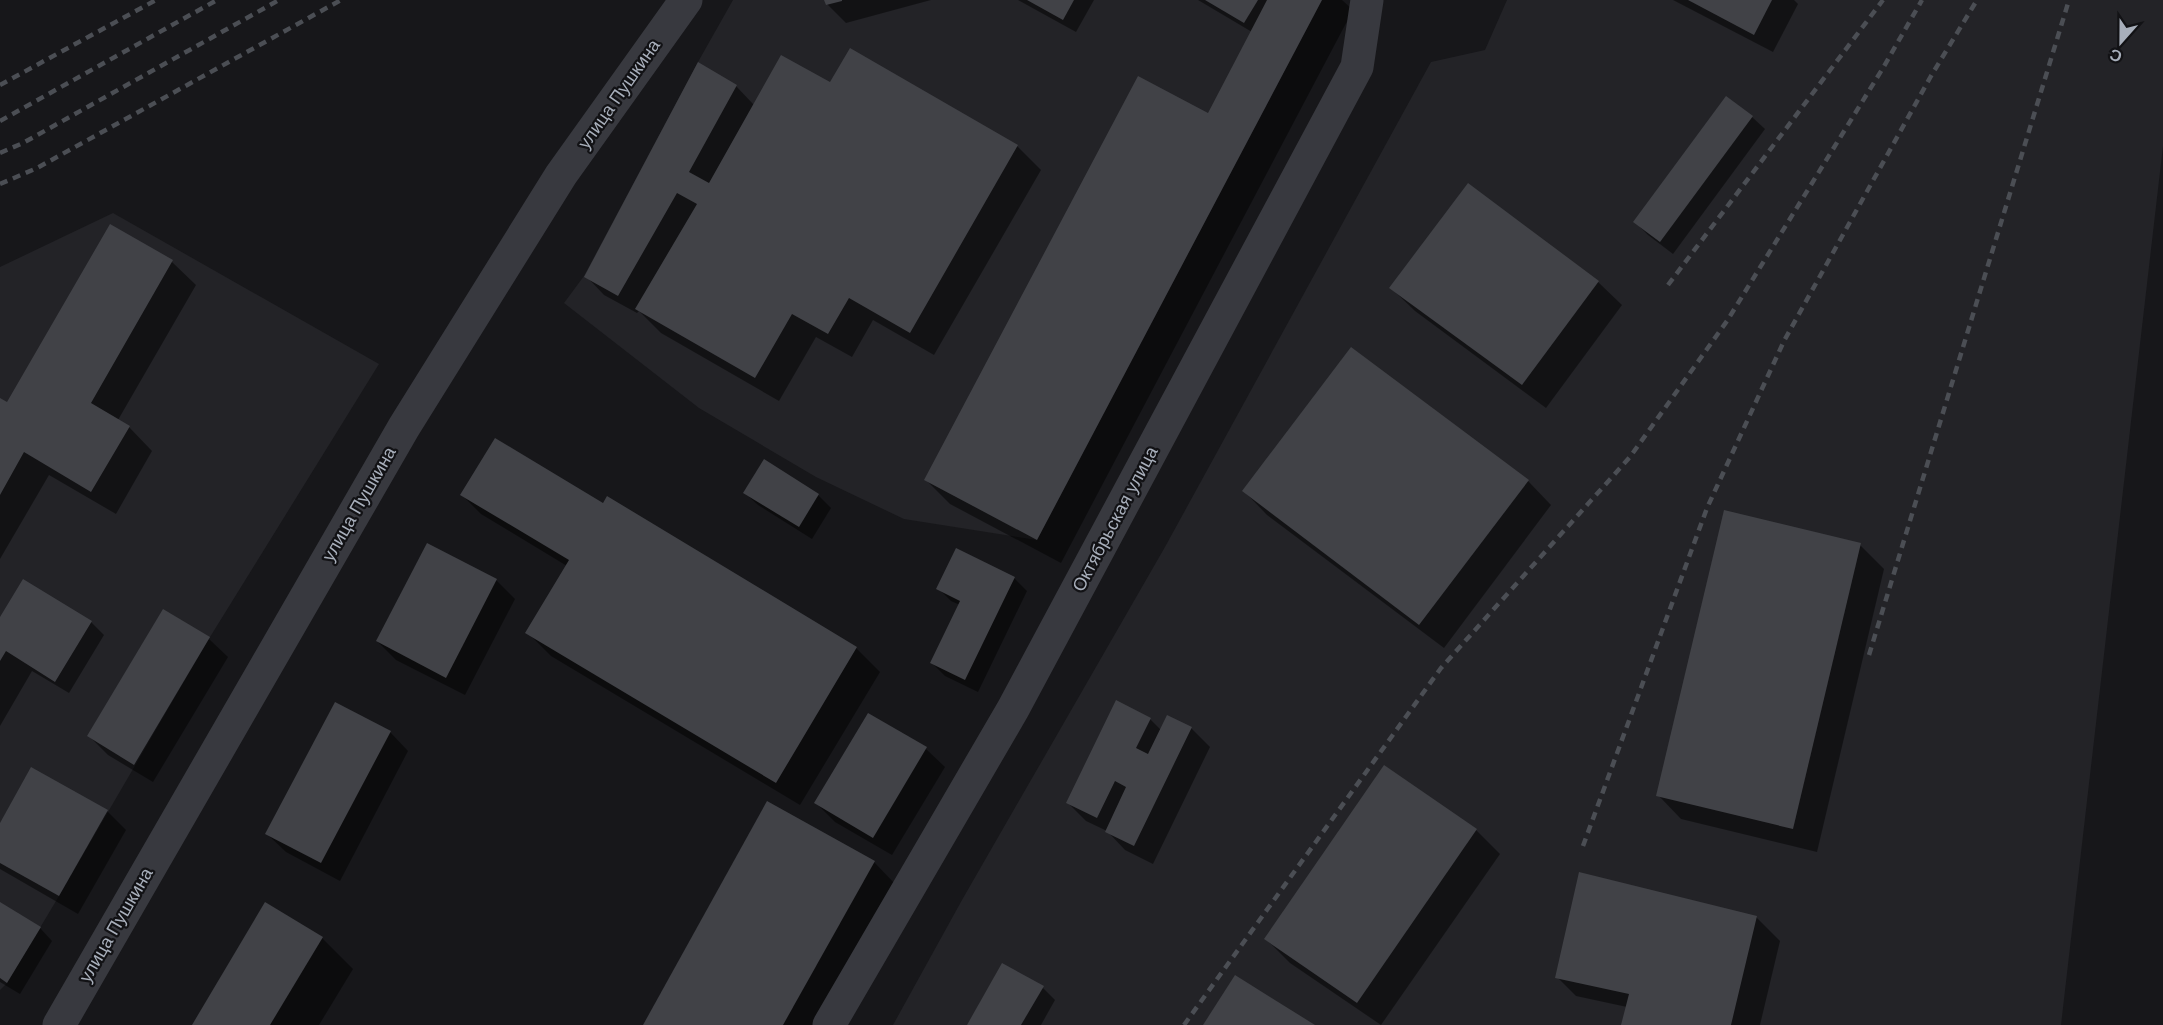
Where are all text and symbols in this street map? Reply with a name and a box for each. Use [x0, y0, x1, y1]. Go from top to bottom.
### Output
north arrow [2091, 12, 2151, 72]
street label: улица Пушкина [574, 35, 665, 152]
text: С [2107, 45, 2124, 66]
street label: улица Пушкина [318, 442, 400, 565]
street label: Октябрьская улица [1068, 442, 1162, 595]
street label: улица Пушкина [75, 863, 157, 986]

